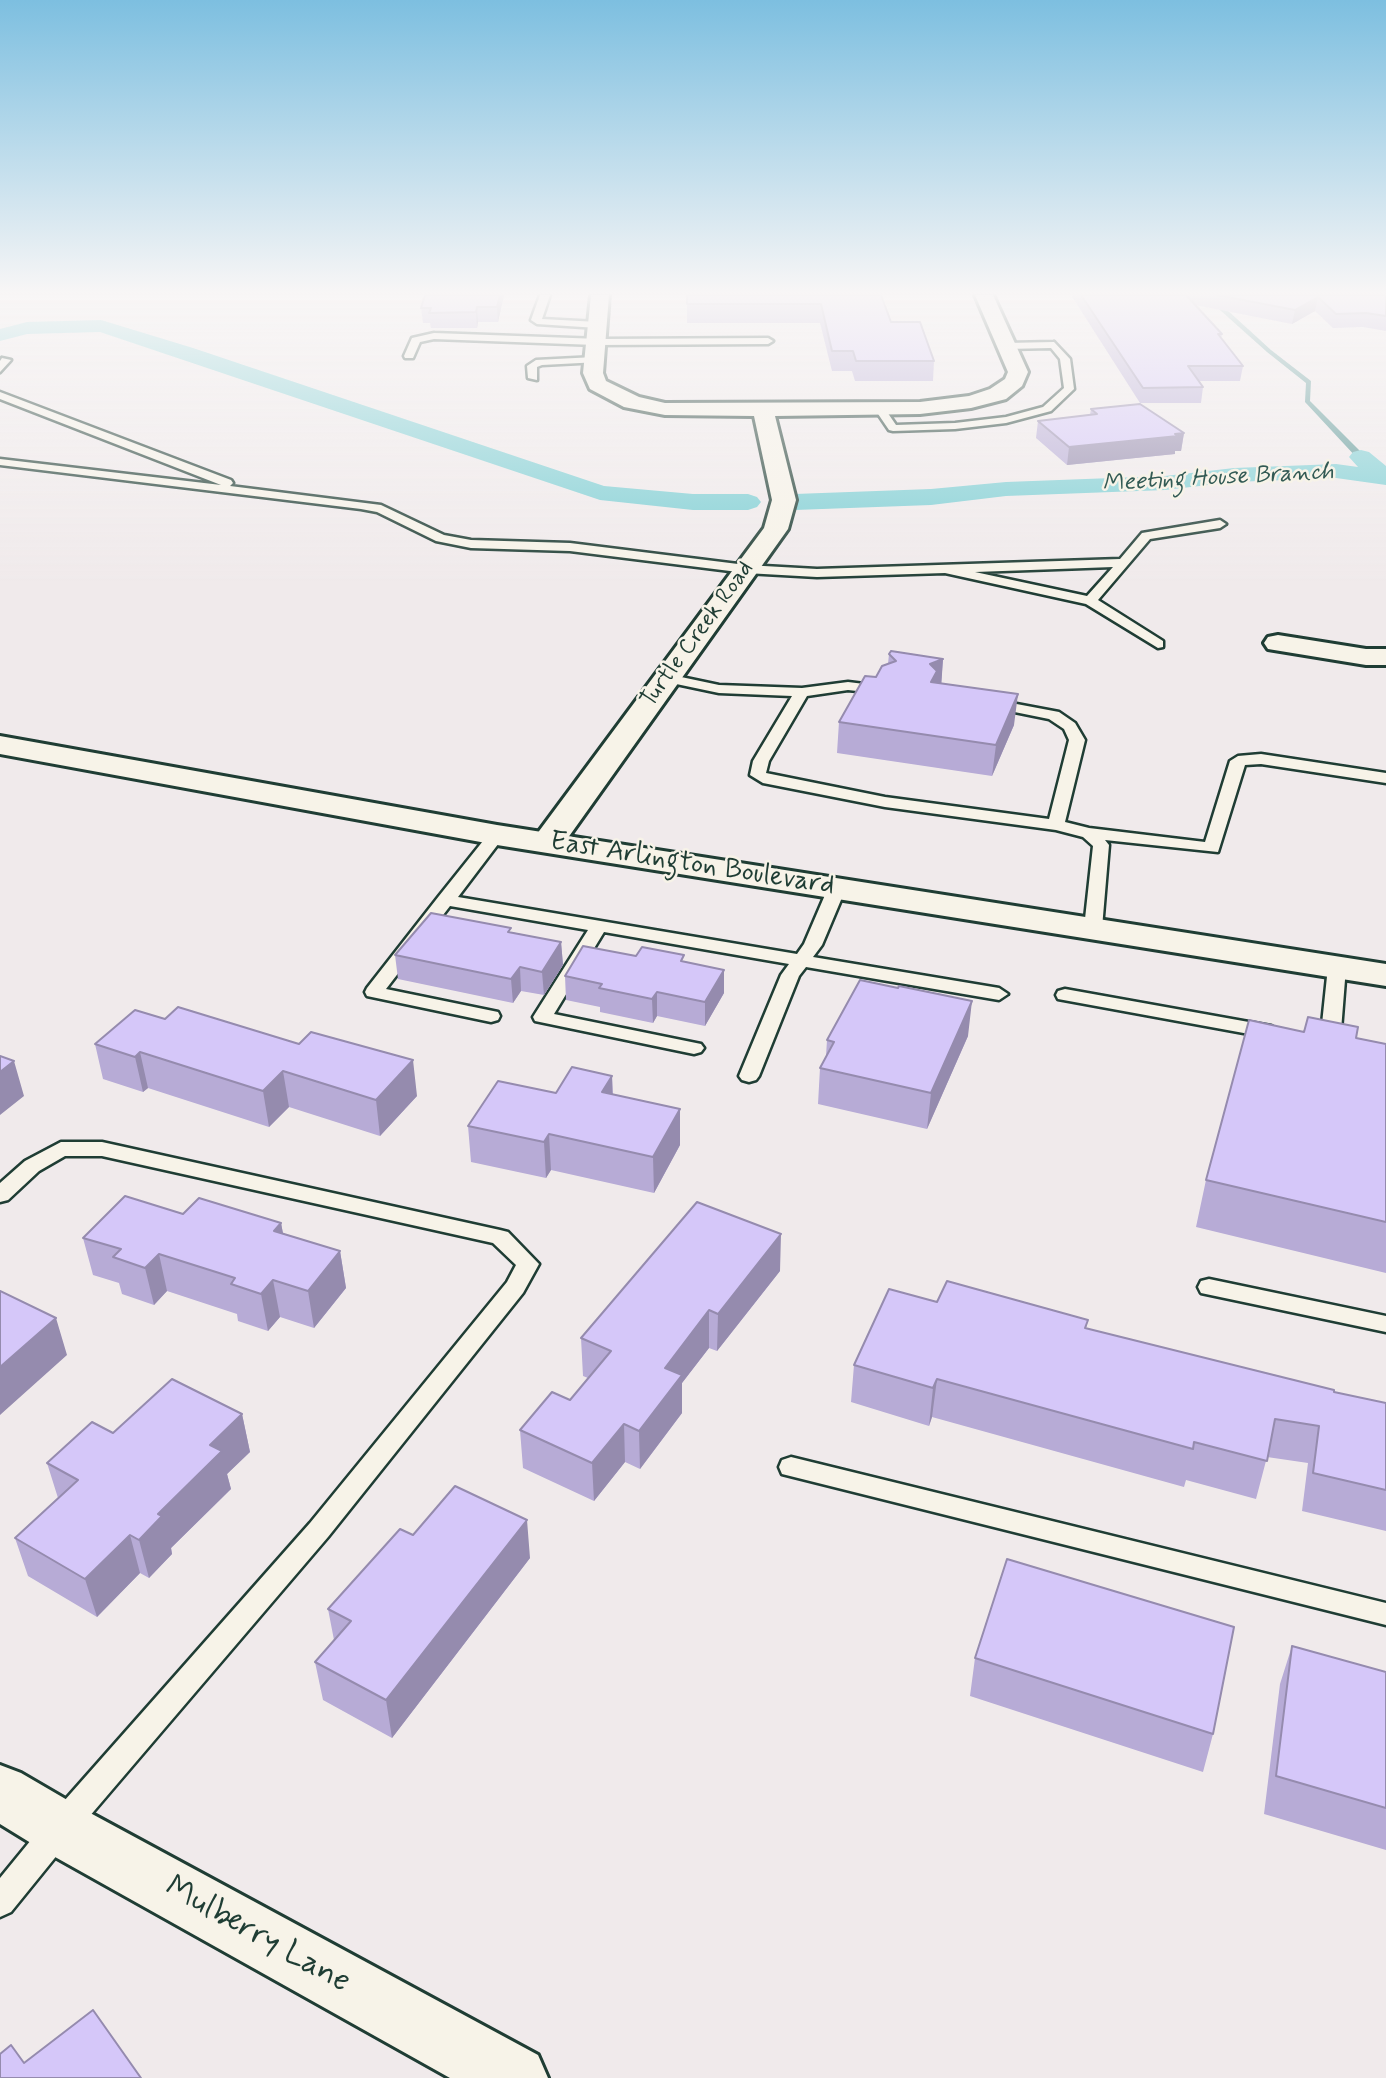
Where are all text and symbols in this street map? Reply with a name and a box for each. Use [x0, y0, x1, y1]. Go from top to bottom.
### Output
water label: Meeting House Branch [1101, 459, 1335, 499]
street label: Turtle Creek Road [636, 556, 760, 714]
street label: East Arlington Boulevard [547, 826, 837, 904]
street label: Mulberry Lane [157, 1869, 357, 2003]

